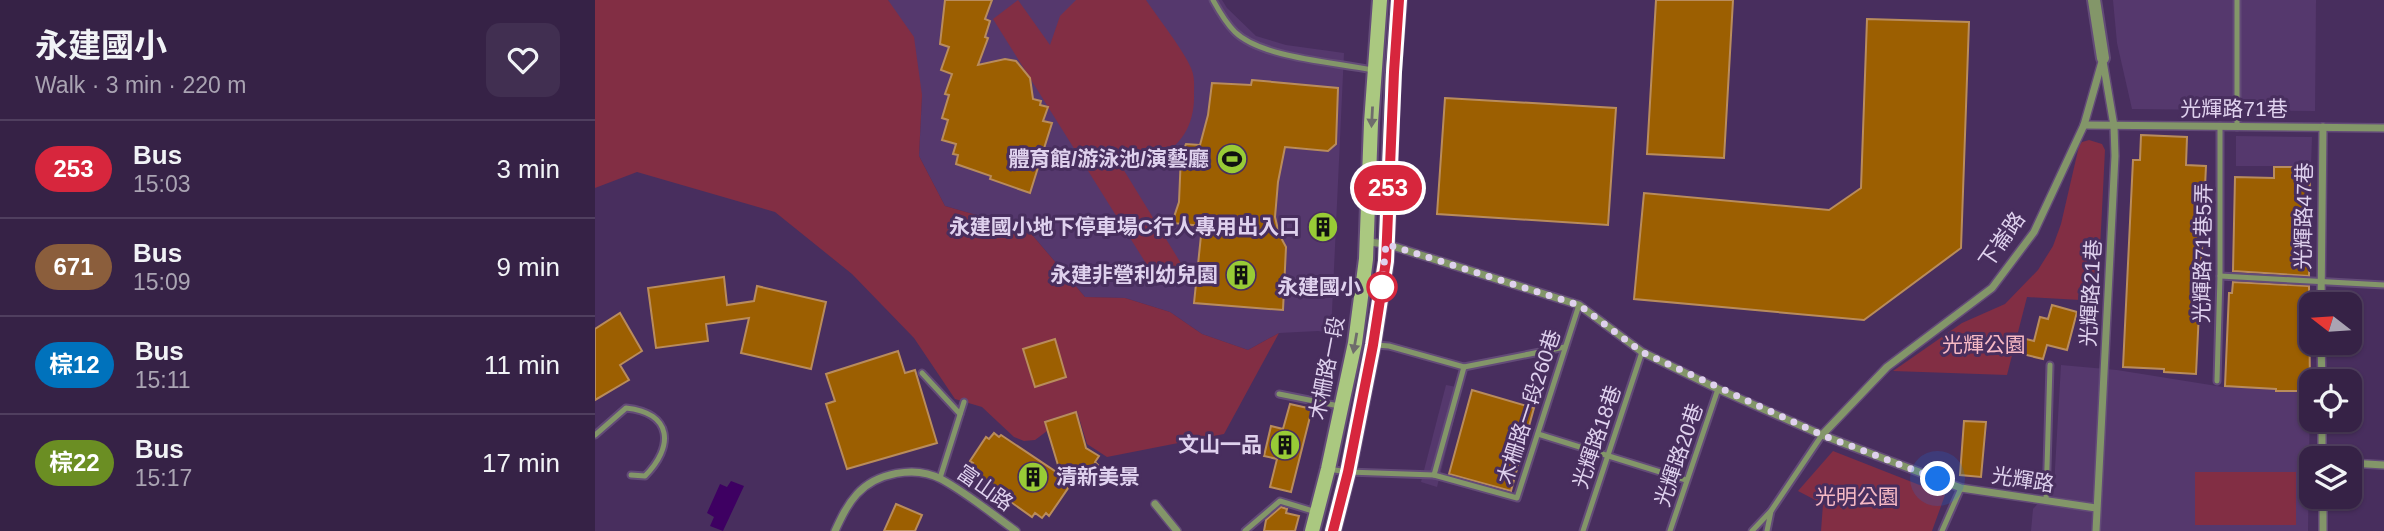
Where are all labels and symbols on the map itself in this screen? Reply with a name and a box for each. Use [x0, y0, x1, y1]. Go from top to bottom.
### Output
street label: 光輝路71巷 [2180, 97, 2288, 120]
one-way arrow [1366, 106, 1377, 128]
sports icon: 體育館/游泳池/演藝廳 [1215, 142, 1249, 176]
place label: 體育館/游泳池/演藝廳 [1008, 147, 1209, 170]
street label: 光輝路47巷 [2291, 162, 2316, 270]
line badge: 253 [1348, 165, 1428, 211]
street label: 光輝路71巷5弄 [2190, 183, 2215, 323]
street label: 下崙路 [1974, 207, 2029, 272]
building icon: 永建國小地下停車場C行人專用出入口 [1306, 210, 1340, 244]
place label: 永建國小地下停車場C行人專用出入口 [949, 215, 1300, 238]
street label: 光輝路21巷 [2076, 239, 2105, 347]
building icon: 永建非營利幼兒園 [1224, 258, 1258, 292]
place label: 永建非營利幼兒園 [1050, 263, 1218, 286]
marker: 永建國小 [1367, 272, 1397, 302]
place label: 永建國小 [1277, 275, 1361, 298]
north arrow [2299, 292, 2363, 355]
street label: 木柵路一段 [1305, 314, 1348, 422]
street label: 木柵路一段260巷 [1493, 327, 1564, 487]
one-way arrow [1349, 333, 1360, 355]
park label: 光輝公園 [1942, 333, 2026, 356]
street label: 光輝路18巷 [1568, 382, 1625, 491]
street label: 光輝路20巷 [1650, 400, 1707, 509]
building icon: 文山一品 [1268, 428, 1302, 462]
place label: 文山一品 [1178, 433, 1262, 456]
street label: 富山路 [953, 460, 1018, 515]
building icon: 清新美景 [1016, 460, 1050, 494]
your location [1920, 461, 1955, 496]
street label: 光輝路 [1990, 463, 2056, 496]
place label: 清新美景 [1056, 465, 1140, 488]
park label: 光明公園 [1815, 485, 1899, 508]

